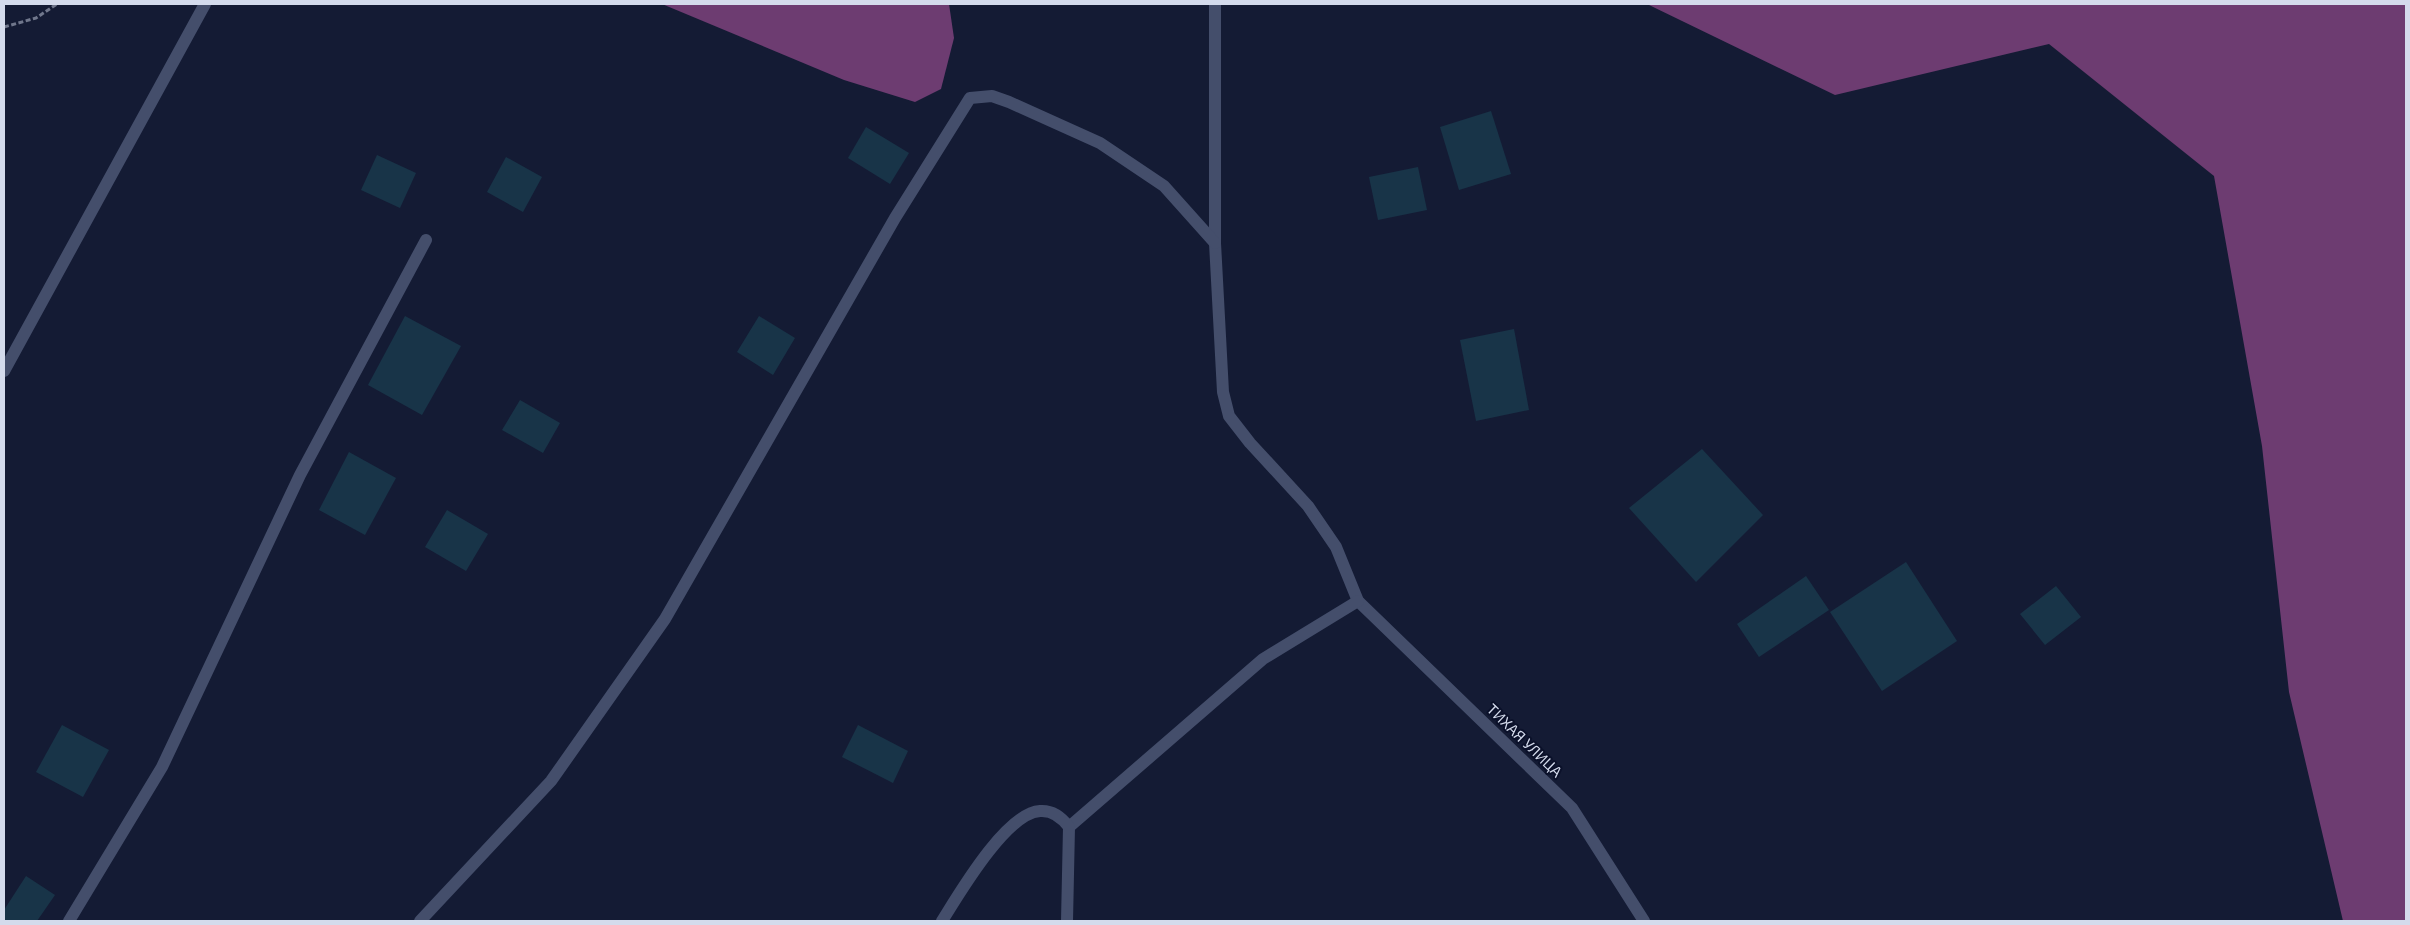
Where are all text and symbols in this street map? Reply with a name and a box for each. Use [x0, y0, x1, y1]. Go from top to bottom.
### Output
street label: ТИХАЯ УЛИЦА [1484, 700, 1567, 781]

